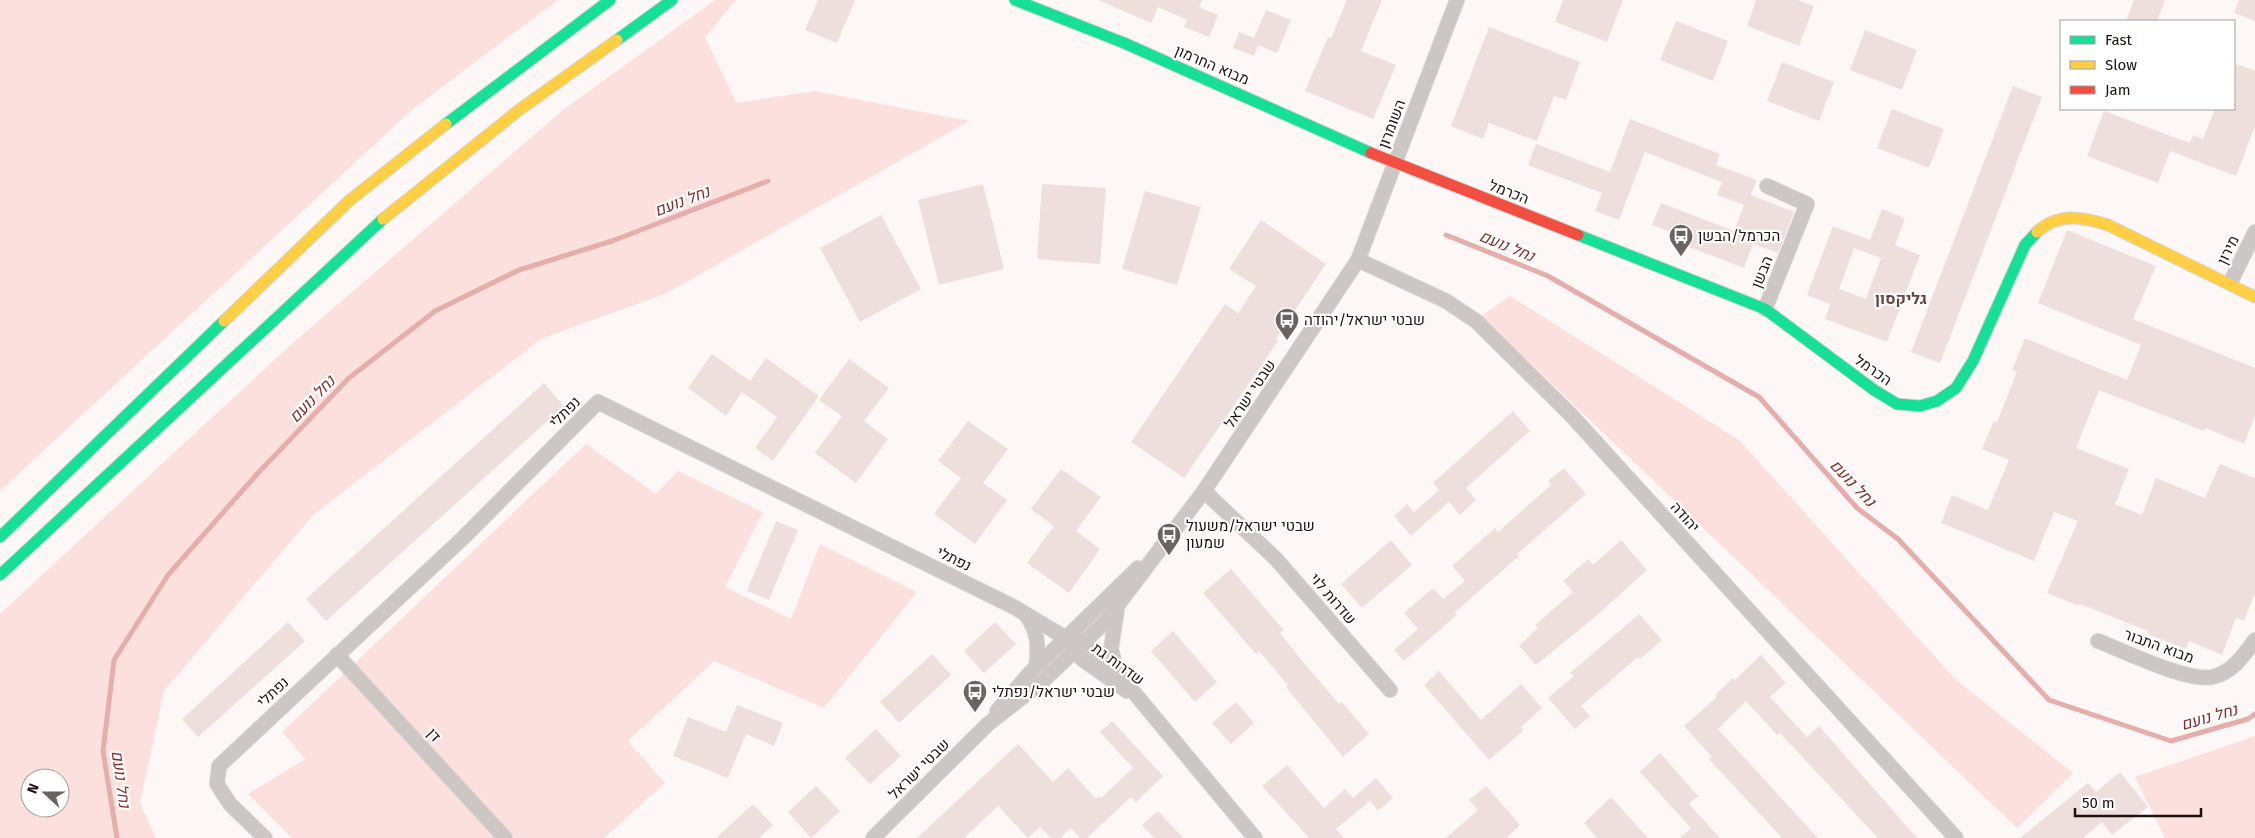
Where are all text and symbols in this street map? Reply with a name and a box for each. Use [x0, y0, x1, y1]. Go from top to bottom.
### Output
legend [2060, 20, 2235, 110]
text: Fast [2105, 31, 2132, 49]
street label: מבוא החרמון [1172, 41, 1252, 89]
text: Slow [2105, 56, 2137, 74]
text: Jam [2105, 81, 2131, 99]
street label: השומרון [1375, 97, 1409, 151]
street label: הכרמל [1486, 176, 1532, 208]
water label: נחל נועם [652, 181, 714, 220]
bus stop icon: הכרמל/הבשן [1668, 223, 1694, 257]
water label: נחל נועם [1477, 226, 1538, 266]
place label: הכרמל/הבשן [1698, 227, 1780, 245]
street label: מירון [2213, 233, 2243, 267]
street label: הבשן [1747, 253, 1777, 291]
district label: גליקסון [1875, 289, 1927, 308]
bus stop icon: שבטי ישראל/יהודה [1274, 307, 1300, 341]
place label: שבטי ישראל/יהודה [1304, 311, 1425, 329]
street label: הכרמל [1851, 351, 1895, 389]
street label: שבטי ישראל [1221, 356, 1279, 432]
water label: נחל נועם [285, 371, 340, 426]
street label: נפתלי [546, 393, 584, 431]
water label: נחל נועם [1826, 456, 1881, 511]
street label: יהודה [1667, 498, 1703, 536]
place label: שבטי ישראל/משעול שמעון [1186, 517, 1315, 552]
bus stop icon: שבטי ישראל/משעול שמעון [1156, 522, 1182, 556]
street label: נפתלי [934, 543, 974, 575]
street label: שדרות לוי [1306, 570, 1360, 628]
street label: מבוא התבור [2121, 625, 2197, 667]
street label: שדרות גת [1088, 639, 1148, 689]
street label: נפתלי [254, 673, 292, 711]
bus stop icon: שבטי ישראל/נפתלי [962, 679, 988, 713]
place label: שבטי ישראל/נפתלי [992, 683, 1115, 701]
water label: נחל נועם [2179, 700, 2241, 734]
street label: דן [423, 724, 445, 746]
street label: שבטי ישראל [885, 735, 953, 803]
water label: נחל נועם [108, 749, 135, 810]
north arrow [20, 768, 70, 818]
text: N [24, 781, 43, 796]
scale bar [2075, 786, 2201, 818]
text: 50 m [2082, 794, 2115, 812]

